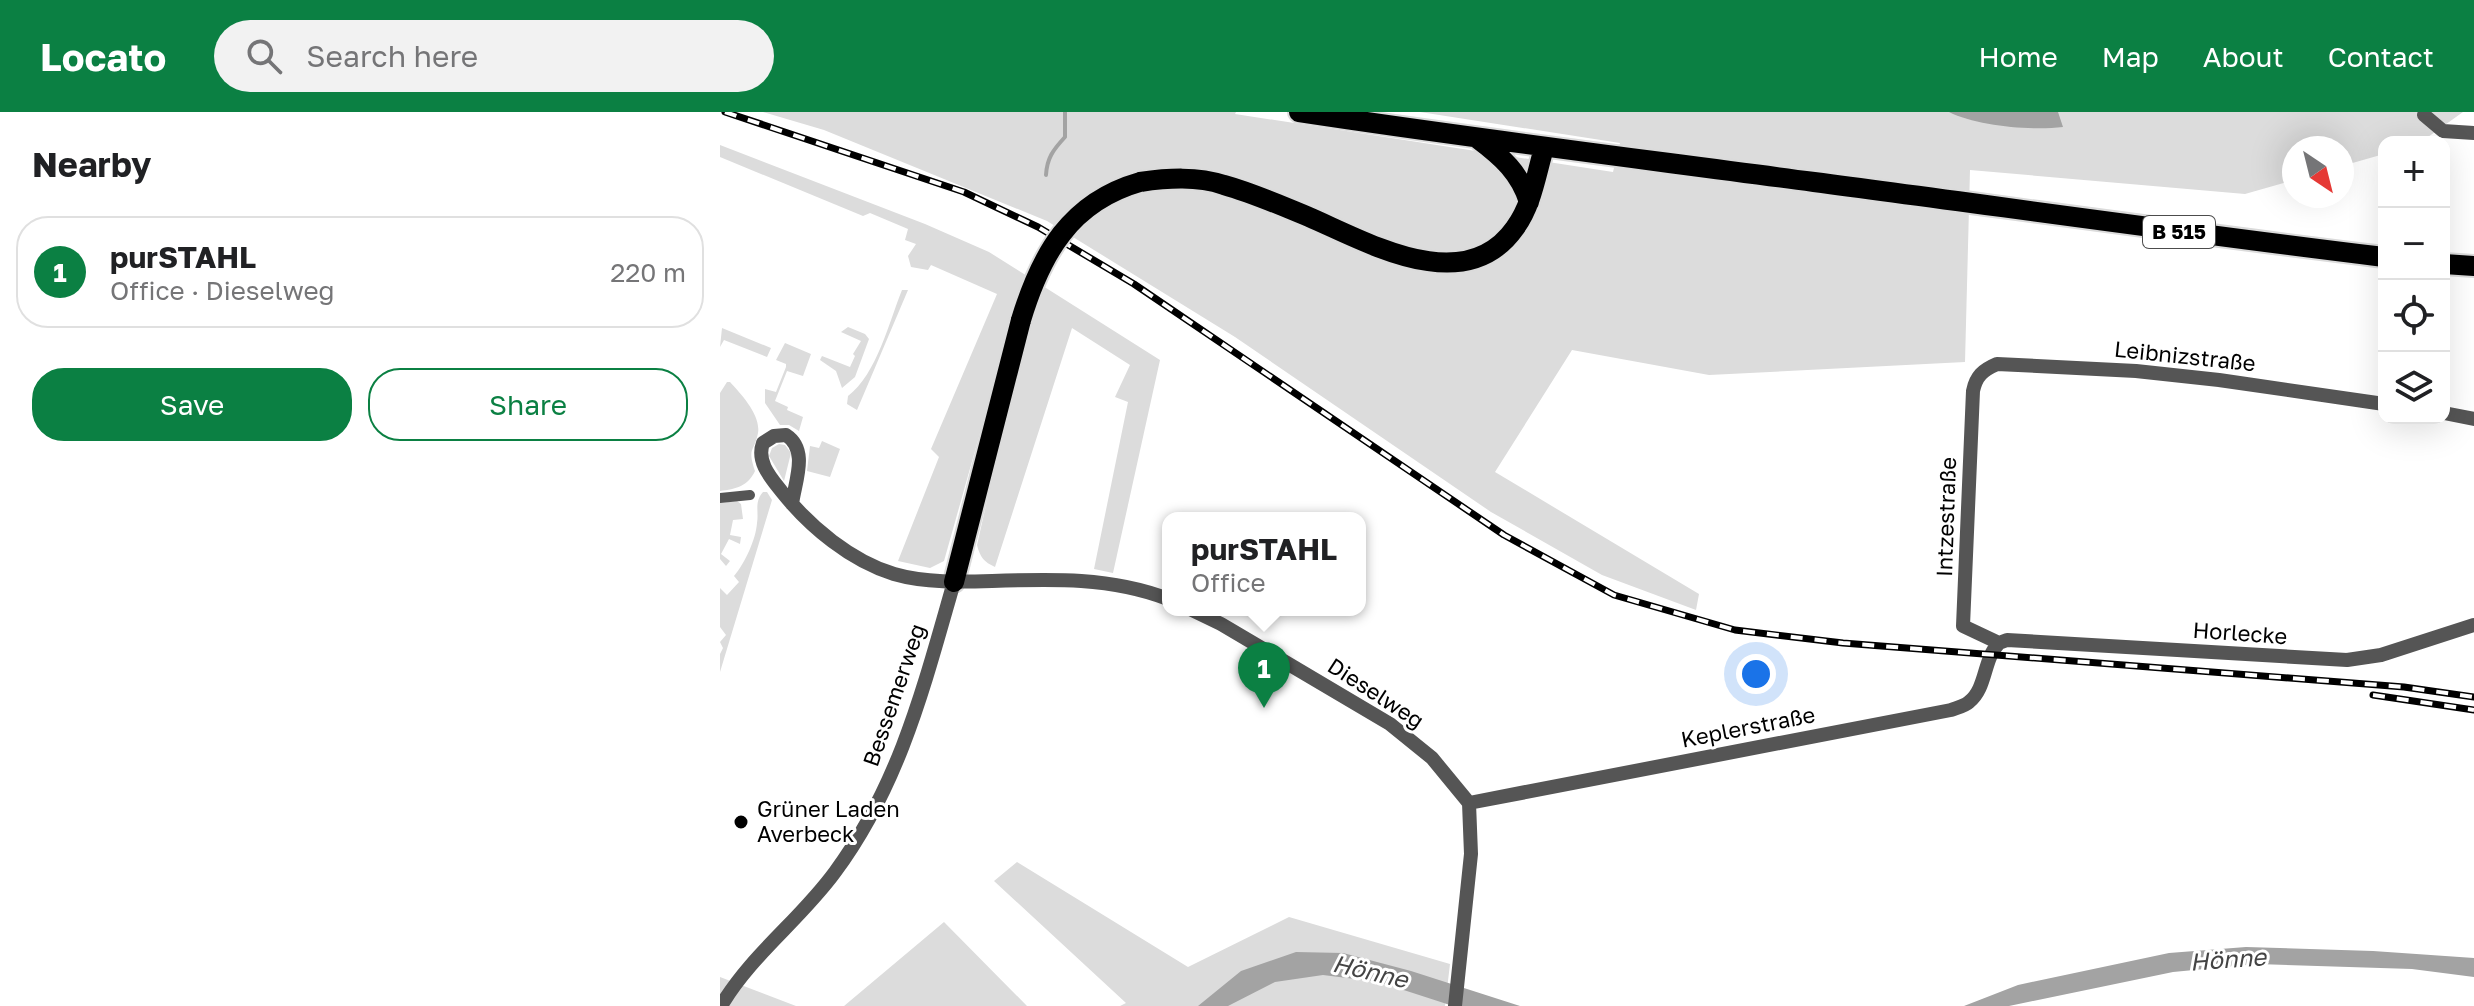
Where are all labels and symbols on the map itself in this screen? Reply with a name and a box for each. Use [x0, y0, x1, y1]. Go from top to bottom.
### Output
north arrow [2282, 136, 2354, 208]
road number: B 515 [2143, 216, 2215, 248]
street label: Leibnizstraße [2113, 335, 2257, 376]
street label: Intzestraße [1930, 456, 1961, 578]
street label: Horlecke [2192, 616, 2288, 649]
street label: Bessemerweg [857, 620, 931, 770]
pin: 1 [1238, 642, 1290, 708]
street label: Dieselweg [1323, 652, 1429, 734]
your location [1736, 654, 1776, 694]
street label: Keplerstraße [1679, 700, 1817, 753]
place label: Grüner Laden Averbeck [757, 795, 900, 847]
marker: Grüner Laden Averbeck [732, 813, 750, 831]
water label: Hönne [2189, 941, 2269, 976]
water label: Hönne [1330, 948, 1413, 994]

